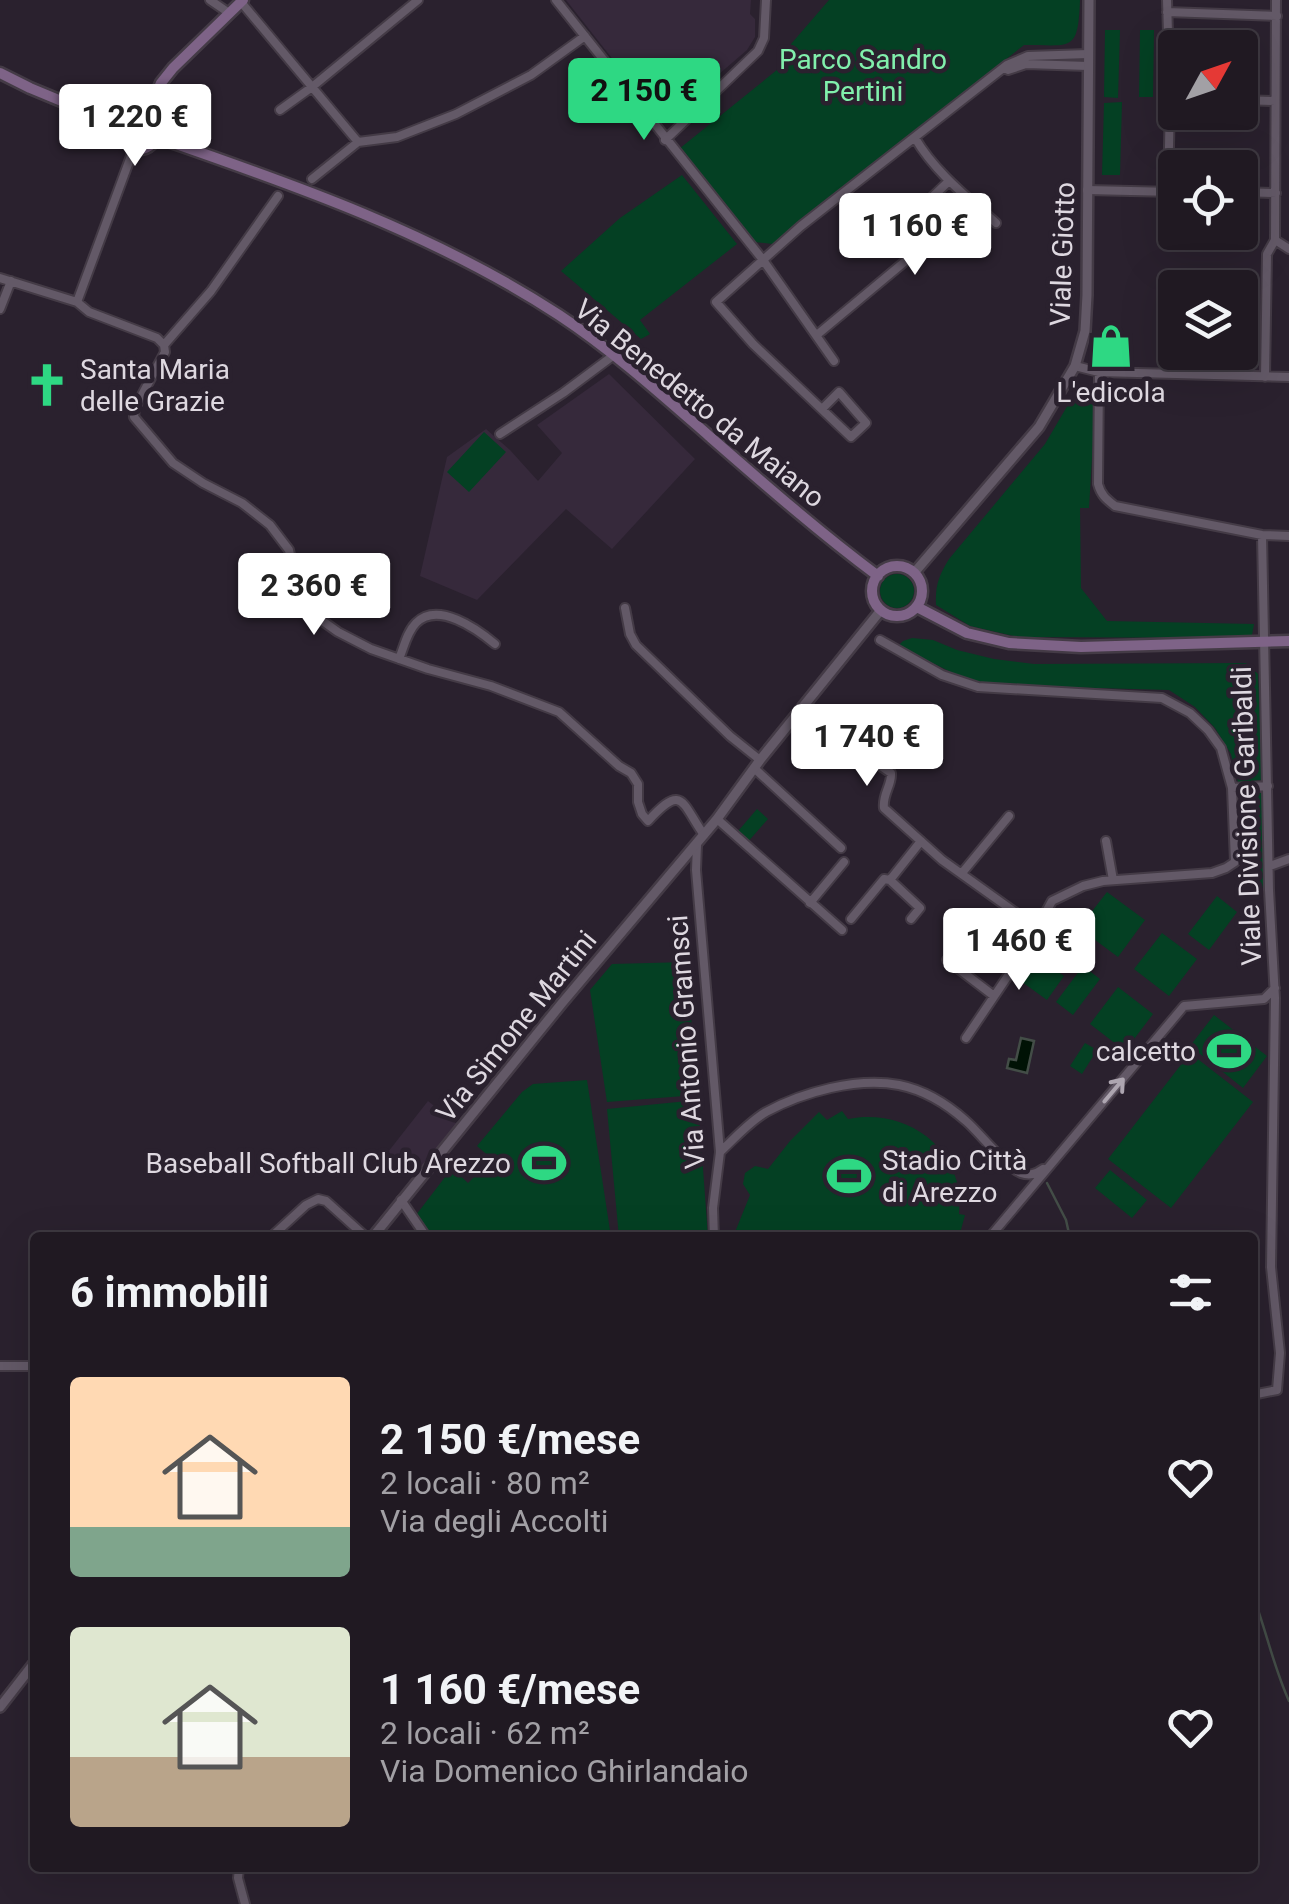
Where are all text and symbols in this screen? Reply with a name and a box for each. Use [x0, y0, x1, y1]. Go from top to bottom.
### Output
north arrow [1158, 30, 1258, 130]
map controls [1158, 30, 1258, 370]
park label: Parco Sandro Pertini [779, 43, 947, 108]
pin: 2 150 € [552, 58, 736, 143]
text: 2 150 € [590, 71, 698, 109]
pin: 1 220 € [43, 84, 227, 169]
text: 1 220 € [81, 97, 189, 135]
button: locate [1158, 150, 1258, 250]
street label: Viale Giotto [1043, 181, 1082, 327]
pin: 1 160 € [823, 193, 1007, 278]
text: 1 160 € [861, 206, 969, 244]
button: layers [1158, 270, 1258, 370]
street label: Via Benedetto da Maiano [568, 292, 831, 514]
shop icon: L'edicola [1087, 322, 1135, 370]
place label: Santa Maria delle Grazie [80, 353, 230, 418]
church icon: Santa Maria delle Grazie [23, 361, 71, 409]
place label: L'edicola [1056, 376, 1166, 409]
pin: 2 360 € [222, 553, 406, 638]
text: 2 360 € [260, 566, 368, 604]
street label: Viale Divisione Garibaldi [1225, 666, 1268, 966]
pin: 1 740 € [775, 704, 959, 789]
text: 1 740 € [813, 717, 921, 755]
pin: 1 460 € [927, 908, 1111, 993]
street label: Via Antonio Gramsci [661, 914, 712, 1170]
text: 1 460 € [965, 921, 1073, 959]
street label: Via Simone Martini [429, 924, 604, 1128]
sports icon: calcetto [1205, 1027, 1253, 1075]
place label: calcetto [1096, 1035, 1196, 1068]
one-way arrow [1102, 1077, 1124, 1103]
sports icon: Baseball Softball Club Arezzo [520, 1139, 568, 1187]
place label: Stadio Città di Arezzo [882, 1144, 1027, 1209]
place label: Baseball Softball Club Arezzo [145, 1147, 511, 1180]
sports icon: Stadio Città di Arezzo [825, 1152, 873, 1200]
icon: filters [1163, 1265, 1218, 1320]
text: 6 immobili [70, 1268, 269, 1317]
text: 2 150 €/mese [380, 1415, 640, 1464]
icon: home [150, 1417, 270, 1537]
icon: heart [1163, 1450, 1218, 1505]
text: 2 locali · 80 m² [380, 1464, 590, 1502]
text: Via degli Accolti [380, 1502, 609, 1540]
text: 1 160 €/mese [380, 1665, 640, 1714]
icon: home [150, 1667, 270, 1787]
icon: heart [1163, 1700, 1218, 1755]
text: 2 locali · 62 m² [380, 1714, 590, 1752]
text: Via Domenico Ghirlandaio [380, 1752, 749, 1790]

